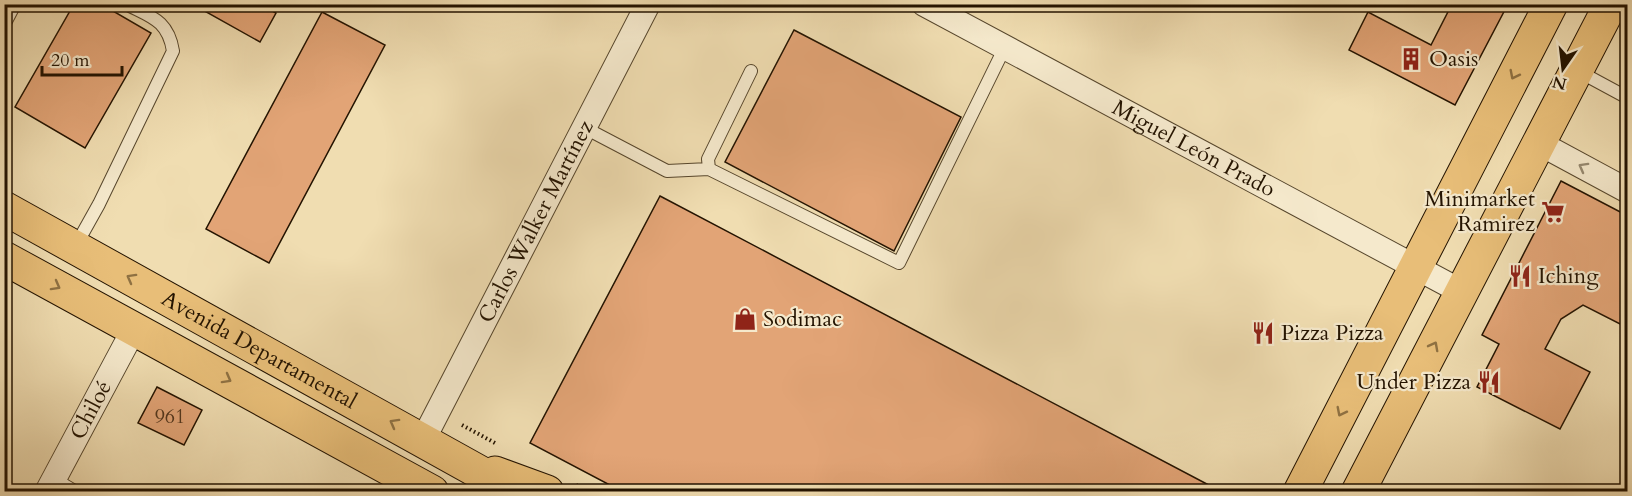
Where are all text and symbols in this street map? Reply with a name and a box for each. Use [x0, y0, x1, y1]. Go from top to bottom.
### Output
scale bar [42, 39, 122, 77]
north arrow [1533, 39, 1593, 99]
place label: Oasis [1429, 44, 1478, 74]
building icon: Oasis [1398, 46, 1424, 72]
text: 20 m [51, 48, 90, 73]
one-way arrow [1510, 69, 1522, 80]
text: N [1550, 70, 1569, 95]
street label: Miguel León Prado [1107, 93, 1281, 204]
street label: Carlos Walker Martínez [471, 115, 601, 328]
one-way arrow [1579, 163, 1590, 174]
place label: Minimarket Ramirez [1425, 184, 1535, 239]
supermarket icon: Minimarket Ramirez [1540, 199, 1566, 225]
place label: Iching [1538, 261, 1599, 291]
restaurant icon: Iching [1507, 263, 1533, 289]
one-way arrow [127, 274, 137, 286]
one-way arrow [50, 279, 60, 290]
street label: Avenida Departamental [156, 283, 363, 416]
place label: Sodimac [763, 304, 842, 334]
shop icon: Sodimac [732, 306, 758, 332]
place label: Pizza Pizza [1281, 318, 1384, 348]
restaurant icon: Pizza Pizza [1250, 320, 1276, 346]
one-way arrow [1427, 342, 1438, 353]
place label: Under Pizza [1357, 367, 1471, 397]
restaurant icon: Under Pizza [1476, 369, 1502, 395]
one-way arrow [221, 372, 231, 384]
street label: Chiloé [63, 375, 119, 445]
house number: 961 [155, 403, 185, 430]
one-way arrow [1337, 406, 1349, 417]
one-way arrow [390, 419, 400, 431]

